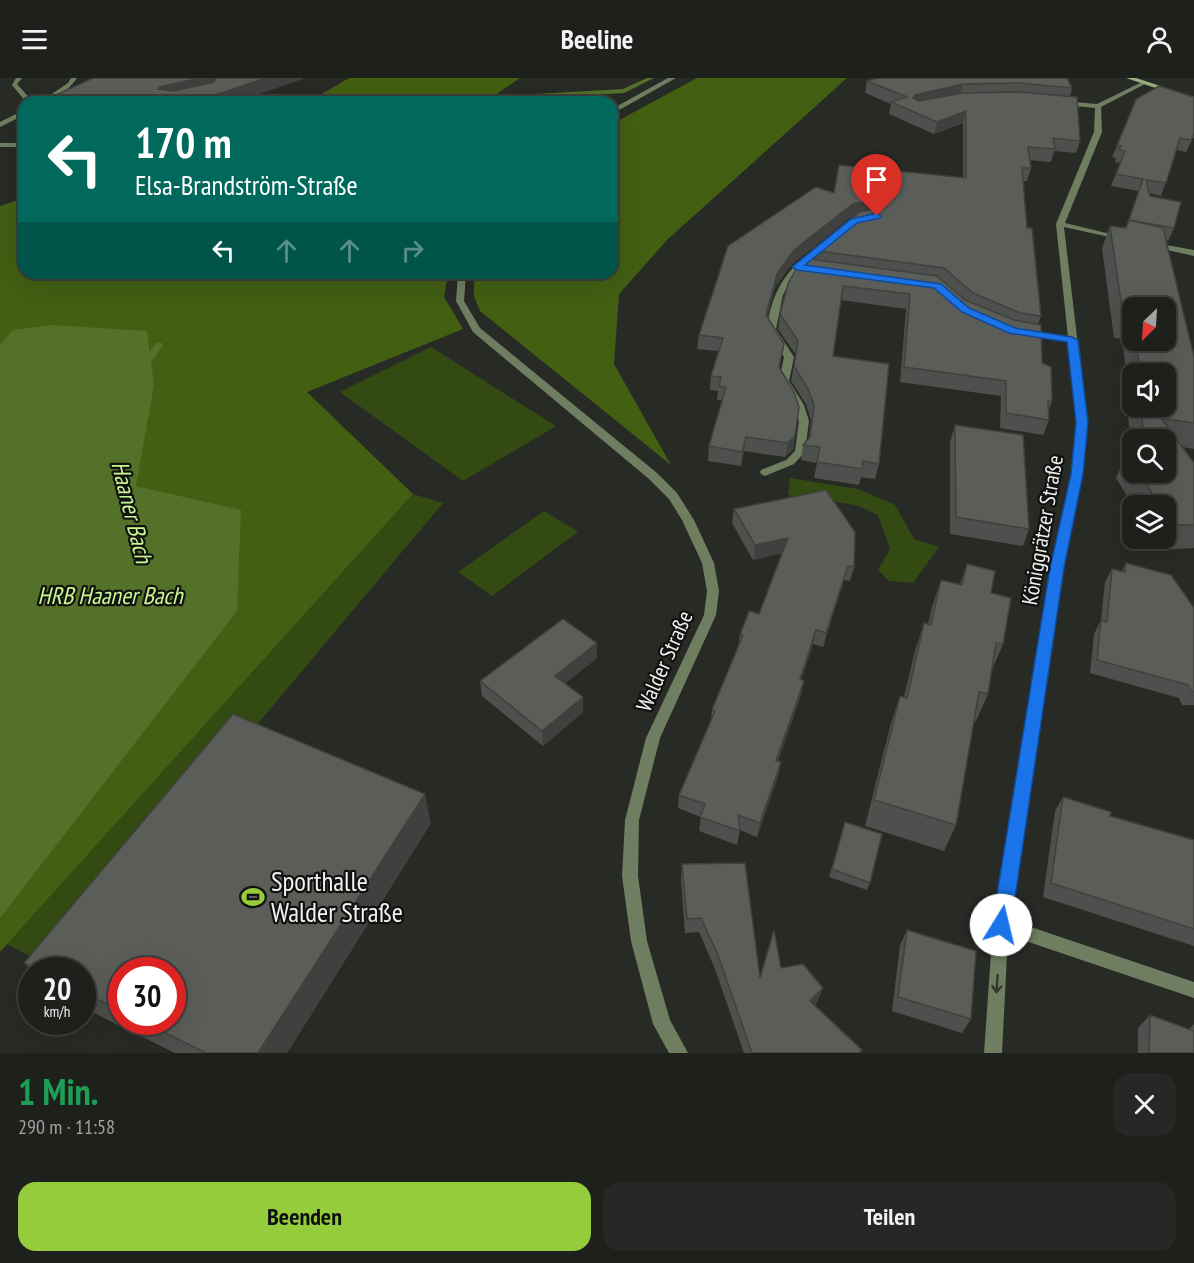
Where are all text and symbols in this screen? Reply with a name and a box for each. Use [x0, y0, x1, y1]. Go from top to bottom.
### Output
text: Beeline [561, 22, 633, 56]
icon: menu [18, 23, 51, 56]
icon: person [1143, 23, 1176, 56]
text: 170 m [135, 115, 232, 170]
icon: left [36, 120, 114, 198]
pin [851, 154, 902, 216]
icon: arrive [860, 163, 893, 196]
text: Elsa-Brandström-Straße [135, 168, 358, 202]
icon: left [207, 234, 240, 267]
icon: ahead [270, 234, 303, 267]
icon: ahead [333, 234, 366, 267]
icon: right [396, 234, 429, 267]
north arrow [1122, 297, 1176, 351]
map controls [1122, 297, 1176, 549]
button: sound [1122, 363, 1176, 417]
button: search [1122, 429, 1176, 483]
street label: Königgrätzer Straße [1015, 453, 1069, 607]
water label: Haaner Bach [104, 458, 160, 568]
button: layers [1122, 495, 1176, 549]
water label: HRB Haaner Bach [38, 580, 184, 611]
street label: Walder Straße [629, 606, 699, 716]
place label: Sporthalle Walder Straße [271, 864, 403, 929]
sports icon: Sporthalle Walder Straße [240, 884, 266, 910]
position arrow [969, 893, 1033, 957]
speed limit sign: 30 [108, 957, 186, 1035]
text: 20 [43, 969, 71, 1008]
one-way arrow [992, 973, 1003, 993]
text: km/h [44, 1002, 70, 1021]
text: 1 Min. [18, 1068, 98, 1115]
button: close [1113, 1073, 1176, 1136]
text: 290 m · 11:58 [18, 1114, 115, 1140]
button: Beenden [18, 1182, 591, 1251]
button: Teilen [603, 1182, 1176, 1251]

